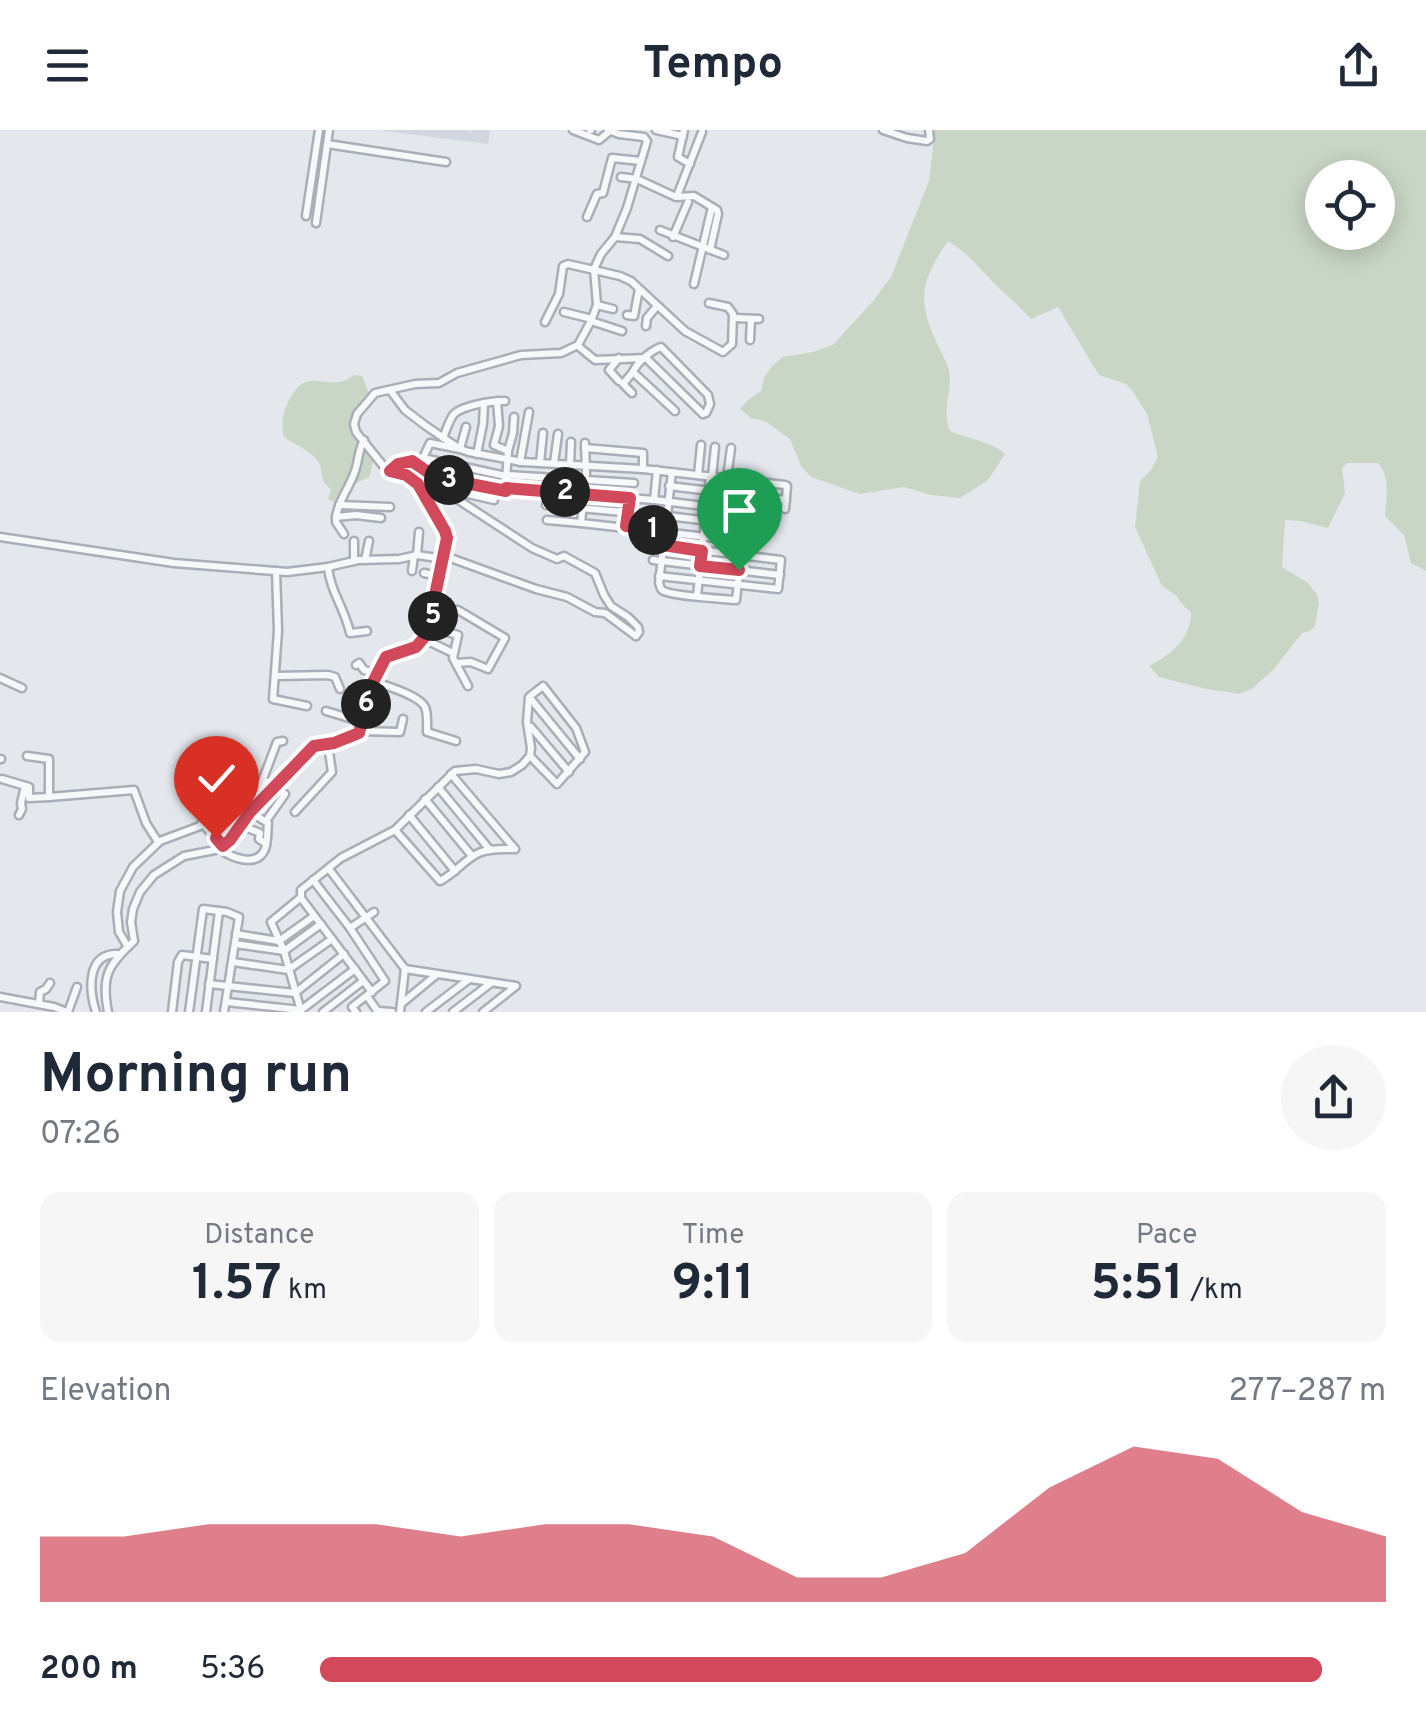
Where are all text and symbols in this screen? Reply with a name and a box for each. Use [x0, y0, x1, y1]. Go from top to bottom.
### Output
text: Tempo [643, 37, 783, 94]
icon: menu [40, 38, 95, 93]
icon: share [1331, 38, 1386, 93]
map controls [1305, 160, 1395, 250]
button: locate [1305, 160, 1395, 250]
pin: 3 [424, 455, 474, 505]
text: 3 [441, 462, 457, 498]
pin: 2 [540, 467, 590, 517]
pin [697, 468, 782, 571]
text: 2 [556, 474, 574, 510]
icon: arrive [712, 483, 767, 538]
pin: 1 [628, 505, 678, 555]
text: 1 [647, 512, 659, 548]
pin: 5 [408, 591, 458, 641]
text: 5 [424, 598, 442, 634]
pin: 6 [341, 679, 391, 729]
text: 6 [357, 686, 375, 722]
pin [174, 736, 259, 839]
icon: check [189, 751, 244, 806]
text: Morning run [40, 1042, 352, 1112]
button: share [1281, 1045, 1386, 1150]
text: 07:26 [40, 1115, 121, 1155]
text: Distance [204, 1218, 314, 1254]
text: Time [682, 1218, 744, 1254]
text: Pace [1136, 1218, 1197, 1254]
text: 1.57 [192, 1254, 282, 1317]
text: 9:11 [672, 1254, 754, 1317]
text: 5:51 [1091, 1254, 1184, 1317]
text: km [282, 1273, 327, 1309]
text: /km [1184, 1273, 1243, 1309]
text: Elevation [40, 1372, 172, 1412]
text: 277–287 m [1229, 1372, 1386, 1412]
text: 200 m [40, 1650, 138, 1690]
text: 5:36 [200, 1650, 265, 1690]

